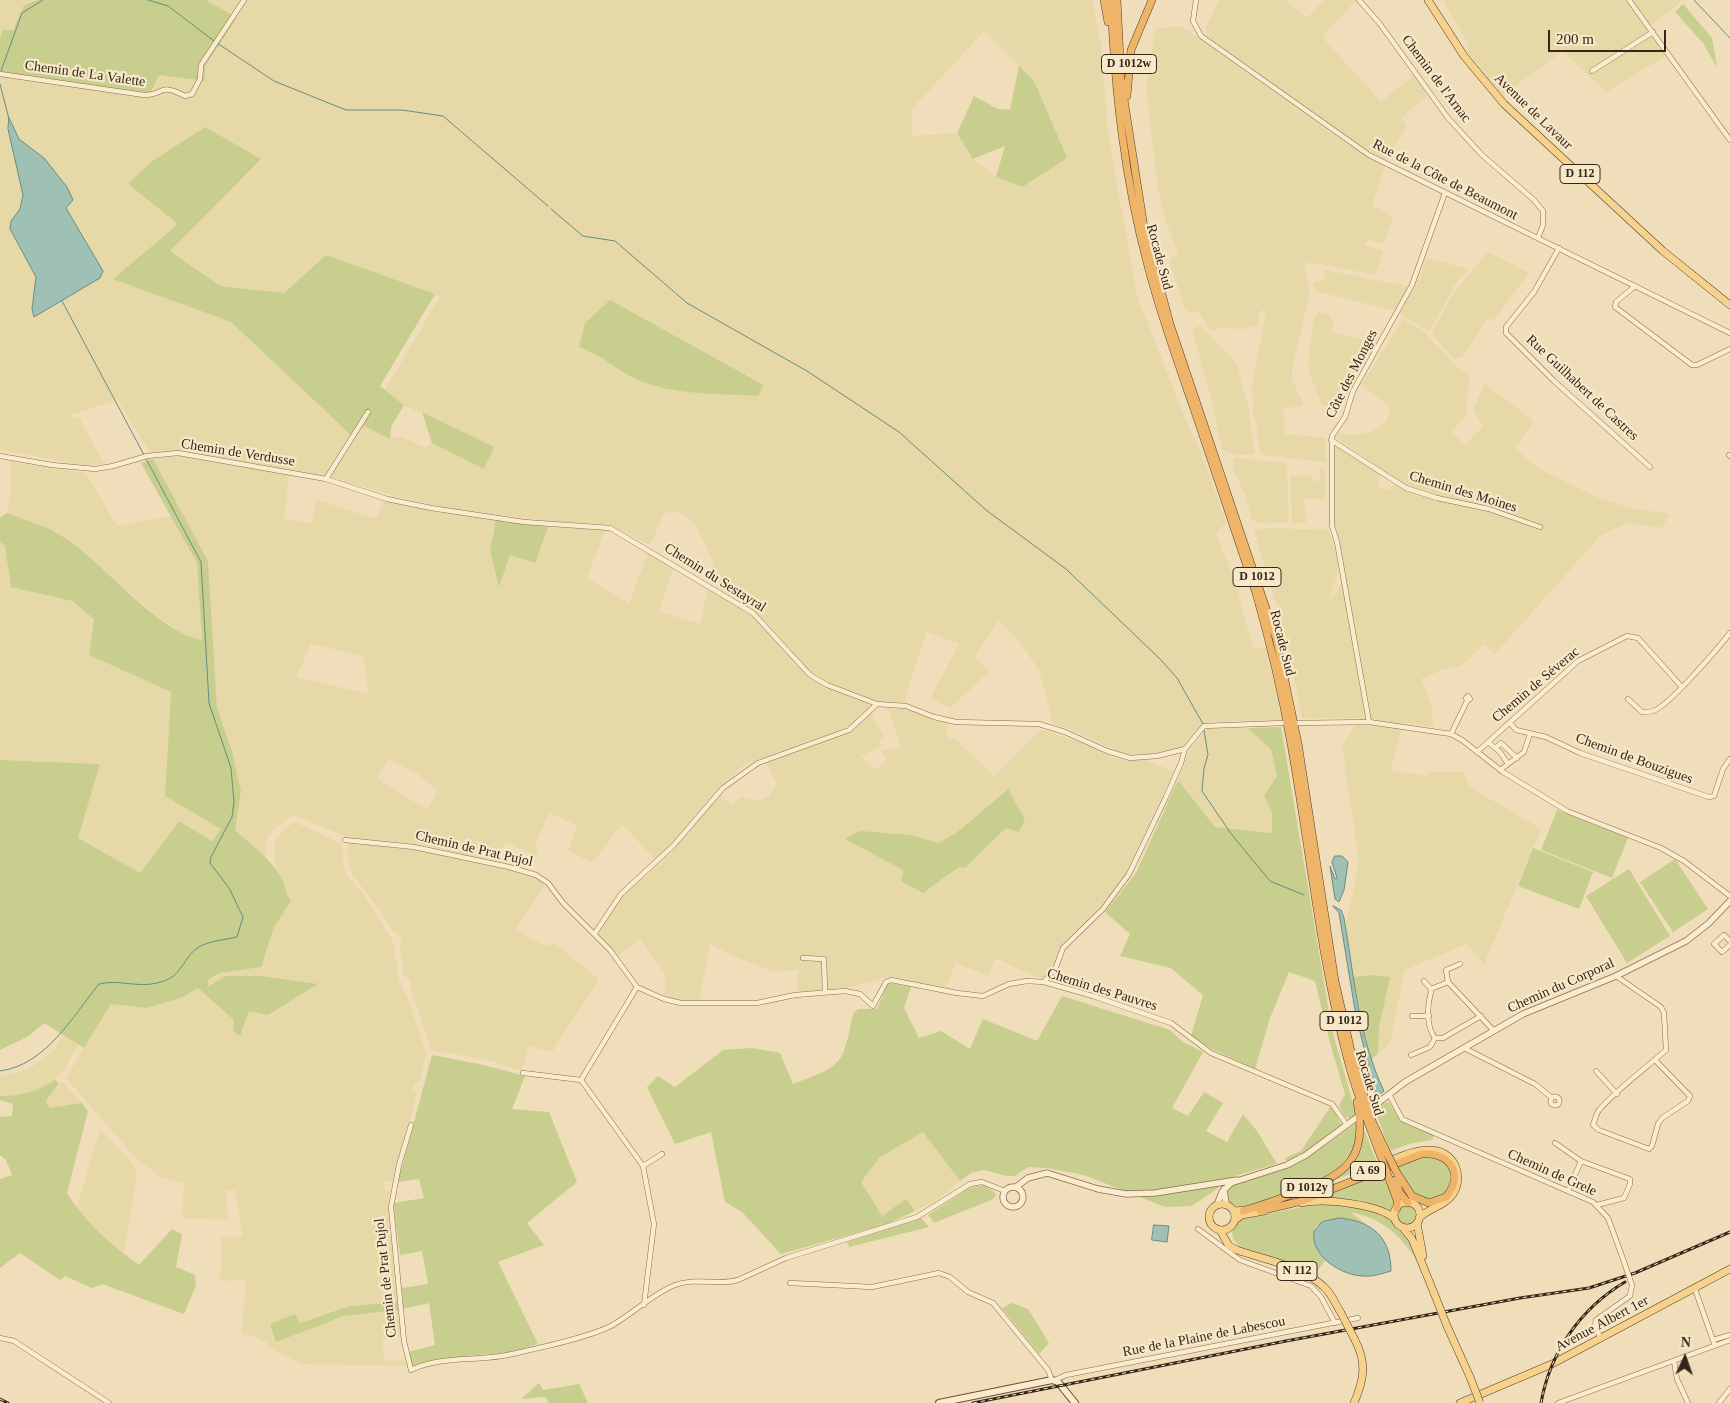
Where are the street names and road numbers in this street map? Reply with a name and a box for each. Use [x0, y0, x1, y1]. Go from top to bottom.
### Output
street label: Chemin de l'Arnac [1398, 32, 1474, 126]
road number: D 1012w [1102, 54, 1156, 74]
street label: Chemin de La Valette [24, 57, 146, 91]
street label: Avenue de Lavaur [1490, 70, 1576, 154]
street label: Rue de la Côte de Beaumont [1370, 136, 1520, 224]
road number: D 112 [1560, 164, 1600, 183]
street label: Rocade Sud [1142, 222, 1176, 292]
street label: Côte des Monges [1322, 327, 1382, 421]
street label: Rue Guilhabert de Castres [1522, 332, 1642, 444]
street label: Chemin de Verdusse [180, 436, 296, 470]
street label: Chemin des Moines [1407, 468, 1519, 516]
street label: Chemin du Sestayral [661, 540, 769, 616]
road number: D 1012 [1233, 568, 1281, 586]
street label: Rocade Sud [1266, 608, 1298, 678]
street label: Chemin de Séverac [1489, 644, 1583, 726]
street label: Chemin de Bouzigues [1573, 730, 1695, 788]
street label: Chemin de Prat Pujol [414, 827, 534, 871]
street label: Chemin du Corporal [1505, 955, 1617, 1017]
street label: Chemin des Pauvres [1045, 965, 1159, 1015]
road number: D 1012 [1320, 1011, 1368, 1030]
street label: Rocade Sud [1351, 1048, 1387, 1118]
street label: Chemin de Grele [1505, 1146, 1599, 1200]
road number: A 69 [1350, 1162, 1386, 1180]
road number: D 1012y [1281, 1178, 1333, 1198]
street label: Chemin de Prat Pujol [371, 1217, 401, 1339]
road number: N 112 [1277, 1262, 1317, 1280]
street label: Avenue Albert 1er [1553, 1292, 1651, 1356]
street label: Rue de la Plaine de Labescou [1121, 1313, 1287, 1361]

